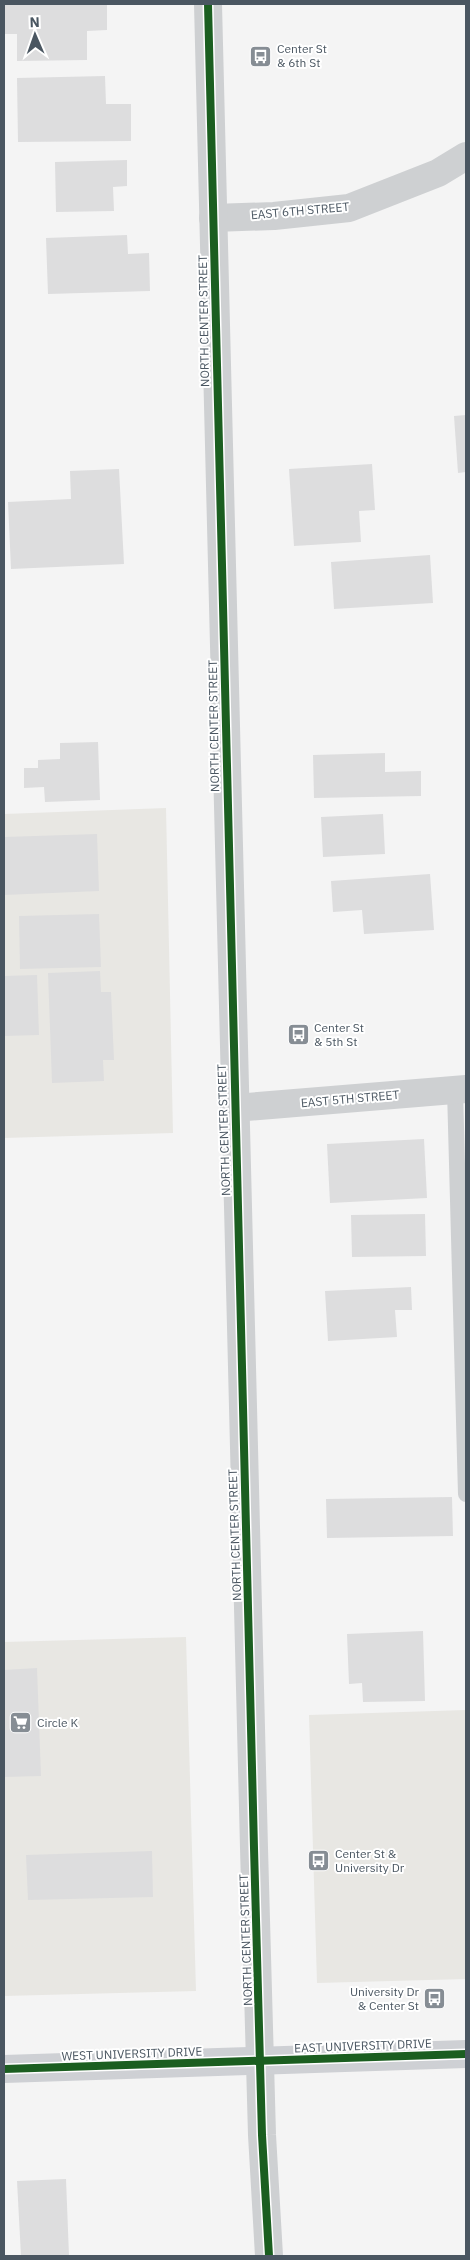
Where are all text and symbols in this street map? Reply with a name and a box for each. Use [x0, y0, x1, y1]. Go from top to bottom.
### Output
north arrow [10, 10, 60, 60]
text: N [29, 13, 40, 31]
place label: Center St & 6th St [277, 41, 327, 70]
bus stop icon: Center St & 6th St [249, 44, 273, 68]
street label: EAST 6TH STREET [250, 199, 350, 222]
street label: NORTH CENTER STREET [195, 255, 212, 387]
street label: NORTH CENTER STREET [205, 660, 222, 792]
place label: Center St & 5th St [314, 1020, 364, 1049]
bus stop icon: Center St & 5th St [286, 1023, 310, 1047]
street label: NORTH CENTER STREET [214, 1064, 233, 1196]
street label: EAST 5TH STREET [300, 1087, 400, 1110]
street label: NORTH CENTER STREET [225, 1469, 244, 1601]
supermarket icon: Circle K [9, 1711, 33, 1735]
place label: Circle K [37, 1715, 79, 1730]
place label: Center St & University Dr [335, 1846, 405, 1875]
bus stop icon: Center St & University Dr [307, 1849, 331, 1873]
street label: NORTH CENTER STREET [236, 1874, 255, 2006]
place label: University Dr & Center St [350, 1984, 420, 2013]
bus stop icon: University Dr & Center St [423, 1987, 447, 2011]
street label: EAST UNIVERSITY DRIVE [294, 2036, 432, 2055]
street label: WEST UNIVERSITY DRIVE [61, 2044, 203, 2063]

